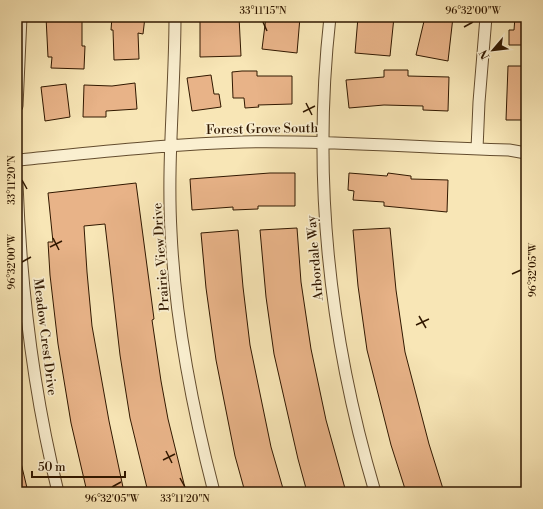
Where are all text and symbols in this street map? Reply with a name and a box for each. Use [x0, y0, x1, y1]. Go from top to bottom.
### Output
text: 33°11'15"N [239, 5, 287, 17]
text: 96°32'00"W [445, 5, 502, 17]
north arrow [473, 30, 513, 70]
text: N [477, 47, 493, 61]
street label: Forest Grove South [206, 120, 319, 138]
text: 33°11'20"N [6, 155, 18, 205]
street label: Prairie View Drive [149, 202, 173, 312]
street label: Arbordale Way [303, 214, 327, 302]
text: 96°32'00"W [6, 233, 18, 290]
text: 96°32'05"W [527, 242, 539, 297]
street label: Meadow Crest Drive [30, 278, 60, 397]
scale bar [32, 453, 125, 479]
text: 50 m [38, 460, 66, 475]
text: 96°32'05"W [85, 493, 140, 505]
text: 33°11'20"N [160, 493, 210, 505]

